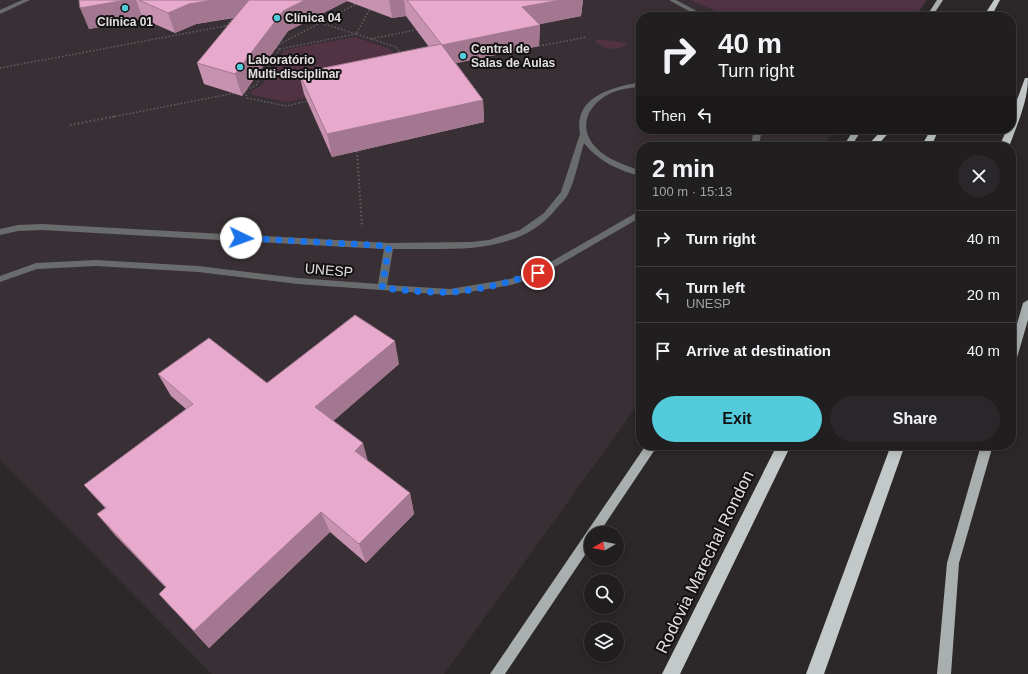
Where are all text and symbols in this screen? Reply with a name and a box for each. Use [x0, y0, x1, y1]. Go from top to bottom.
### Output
marker: Clínica 01 [120, 3, 130, 13]
place label: Clínica 04 [285, 11, 341, 25]
marker: Clínica 04 [272, 13, 282, 23]
place label: Clínica 01 [97, 15, 153, 29]
icon: right [652, 28, 704, 80]
text: 40 m [718, 28, 782, 59]
place label: Central de Salas de Aulas [471, 42, 556, 70]
marker: Central de Salas de Aulas [458, 51, 468, 61]
place label: Laboratório Multi-disciplinar [248, 53, 340, 81]
text: Turn right [718, 61, 794, 81]
marker: Laboratório Multi-disciplinar [235, 62, 245, 72]
icon: left [694, 104, 716, 126]
text: Then [652, 107, 686, 124]
text: 2 min [652, 155, 715, 182]
button: close [958, 155, 1000, 197]
text: 100 m · 15:13 [652, 184, 732, 199]
position arrow [220, 217, 262, 259]
icon: right [652, 228, 674, 250]
text: Turn right [686, 230, 756, 247]
text: 40 m [967, 230, 1000, 247]
pin [521, 256, 555, 290]
street label: UNESP [304, 260, 354, 280]
icon: arrive [527, 262, 549, 284]
text: Turn left [686, 279, 745, 296]
icon: left [652, 284, 674, 306]
text: 20 m [967, 286, 1000, 303]
text: UNESP [686, 296, 731, 311]
icon: arrive [652, 340, 674, 362]
text: Arrive at destination [686, 342, 831, 359]
text: 40 m [967, 342, 1000, 359]
button: Exit [652, 396, 822, 442]
button: Share [830, 396, 1000, 442]
street label: Rodovia Marechal Rondon [652, 467, 758, 657]
north arrow [584, 526, 624, 566]
map controls [584, 526, 624, 662]
button: search [584, 574, 624, 614]
button: layers [584, 622, 624, 662]

